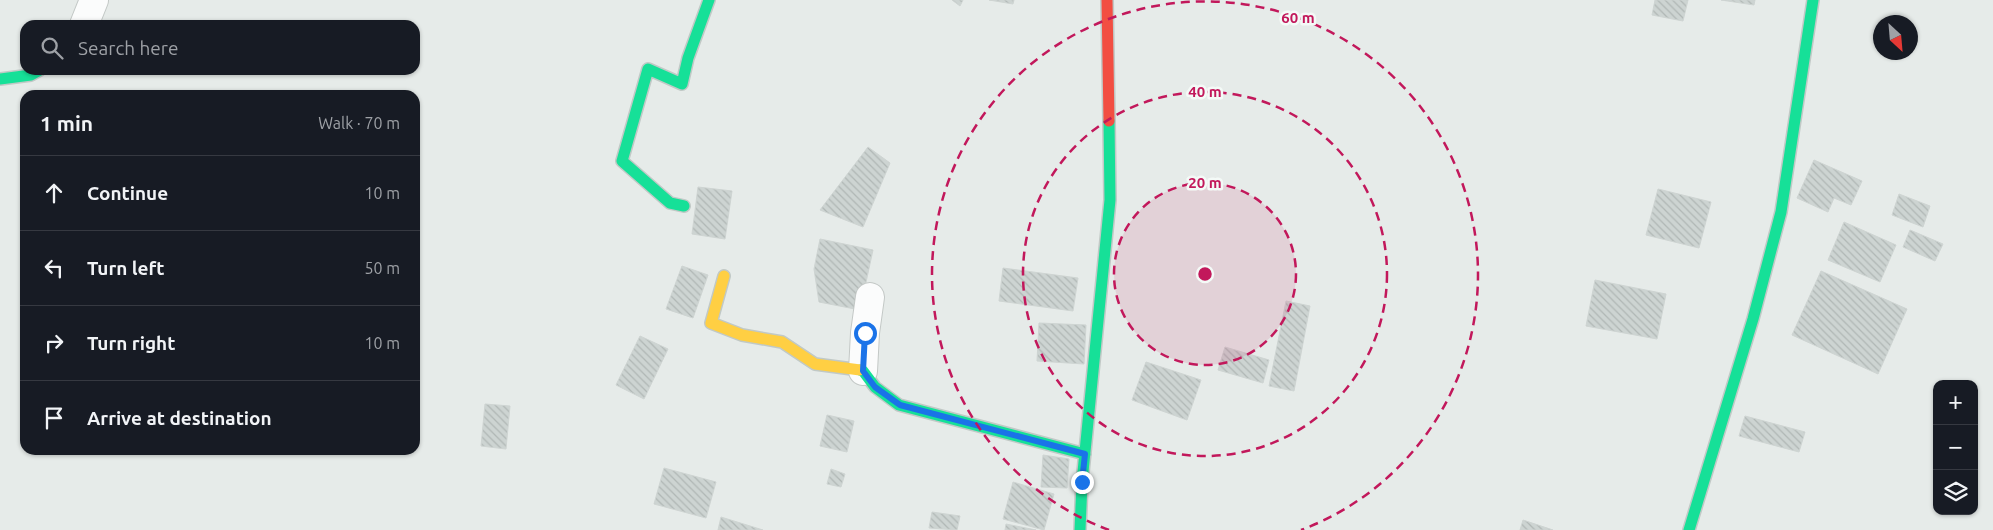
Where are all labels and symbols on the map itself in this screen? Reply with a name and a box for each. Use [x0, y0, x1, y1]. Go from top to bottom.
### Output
text: 60 m [1281, 9, 1315, 26]
north arrow [1873, 15, 1918, 60]
text: 40 m [1188, 83, 1222, 100]
text: 20 m [1188, 174, 1222, 191]
centre of rings [1196, 265, 1214, 283]
route start [854, 322, 877, 345]
route end [1071, 471, 1094, 494]

